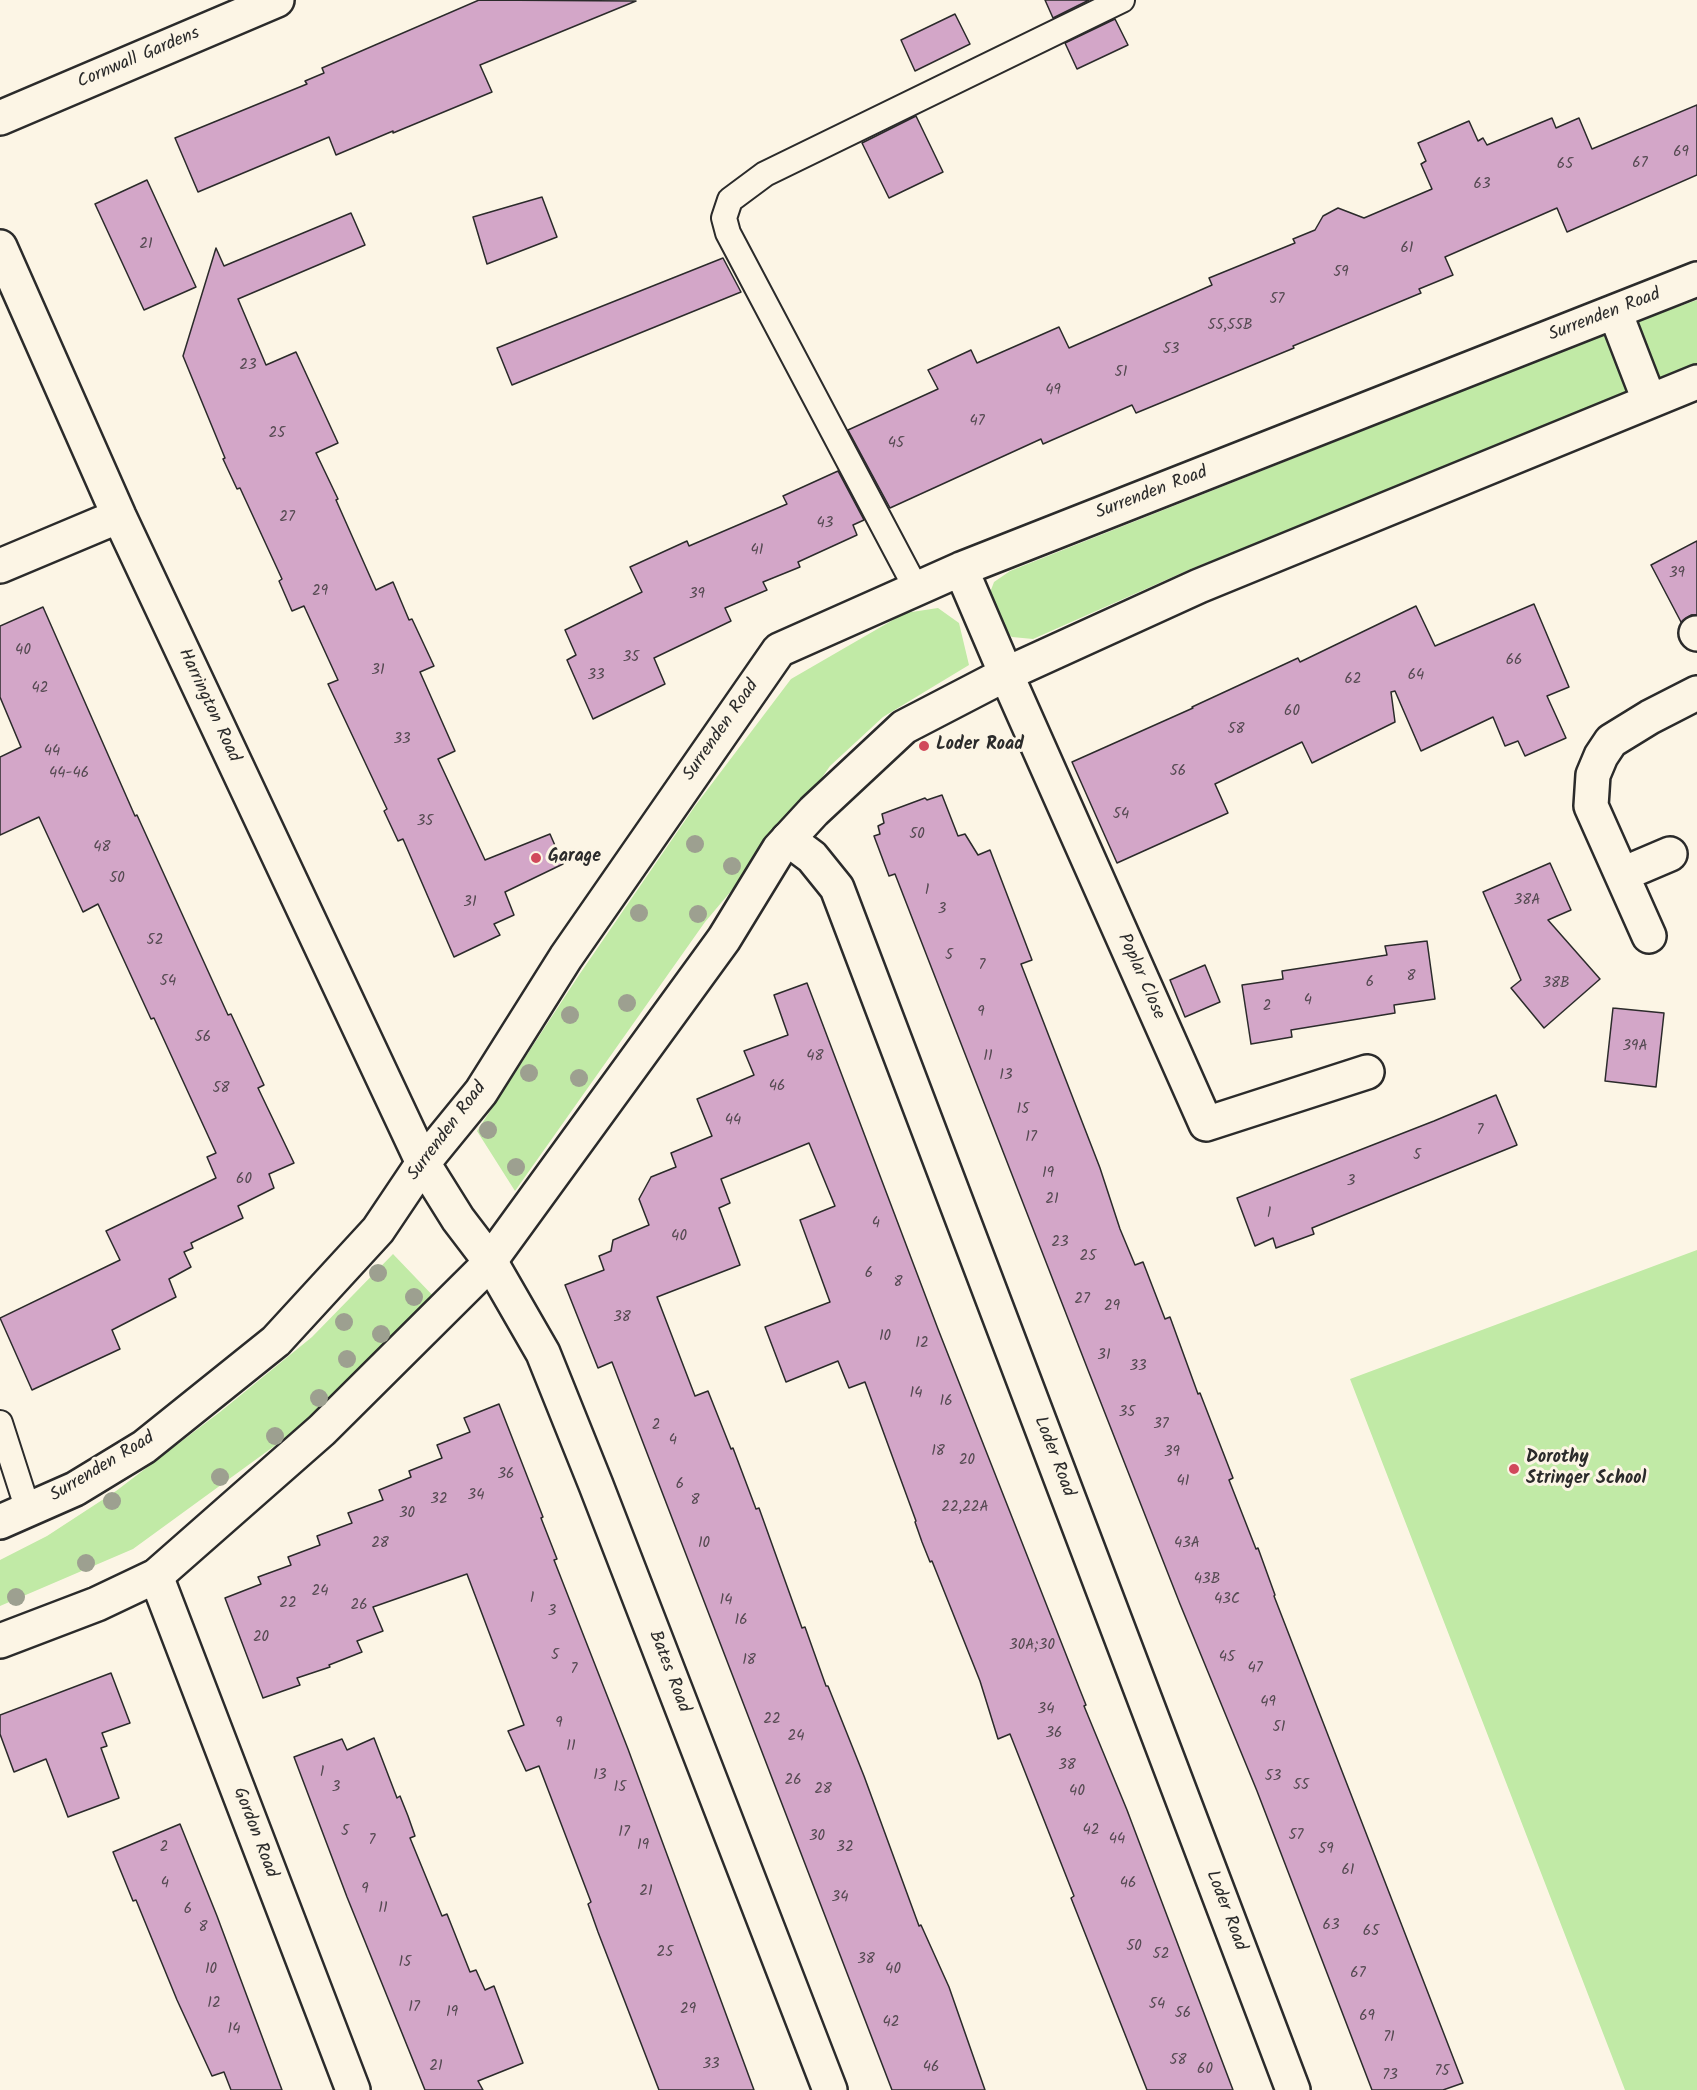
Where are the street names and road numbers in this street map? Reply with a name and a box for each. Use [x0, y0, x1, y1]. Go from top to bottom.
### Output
street label: Cornwall Gardens [75, 24, 203, 94]
street label: Surrenden Road [1546, 285, 1664, 347]
street label: Surrenden Road [1093, 463, 1211, 525]
street label: Harrington Road [172, 646, 244, 766]
street label: Surrenden Road [679, 677, 765, 785]
street label: Poplar Close [1111, 931, 1169, 1023]
street label: Surrenden Road [404, 1078, 492, 1186]
street label: Loder Road [1028, 1414, 1078, 1500]
street label: Surrenden Road [47, 1428, 159, 1508]
street label: Bates Road [643, 1628, 693, 1716]
street label: Gordon Road [227, 1785, 281, 1881]
street label: Loder Road [1200, 1868, 1250, 1954]

